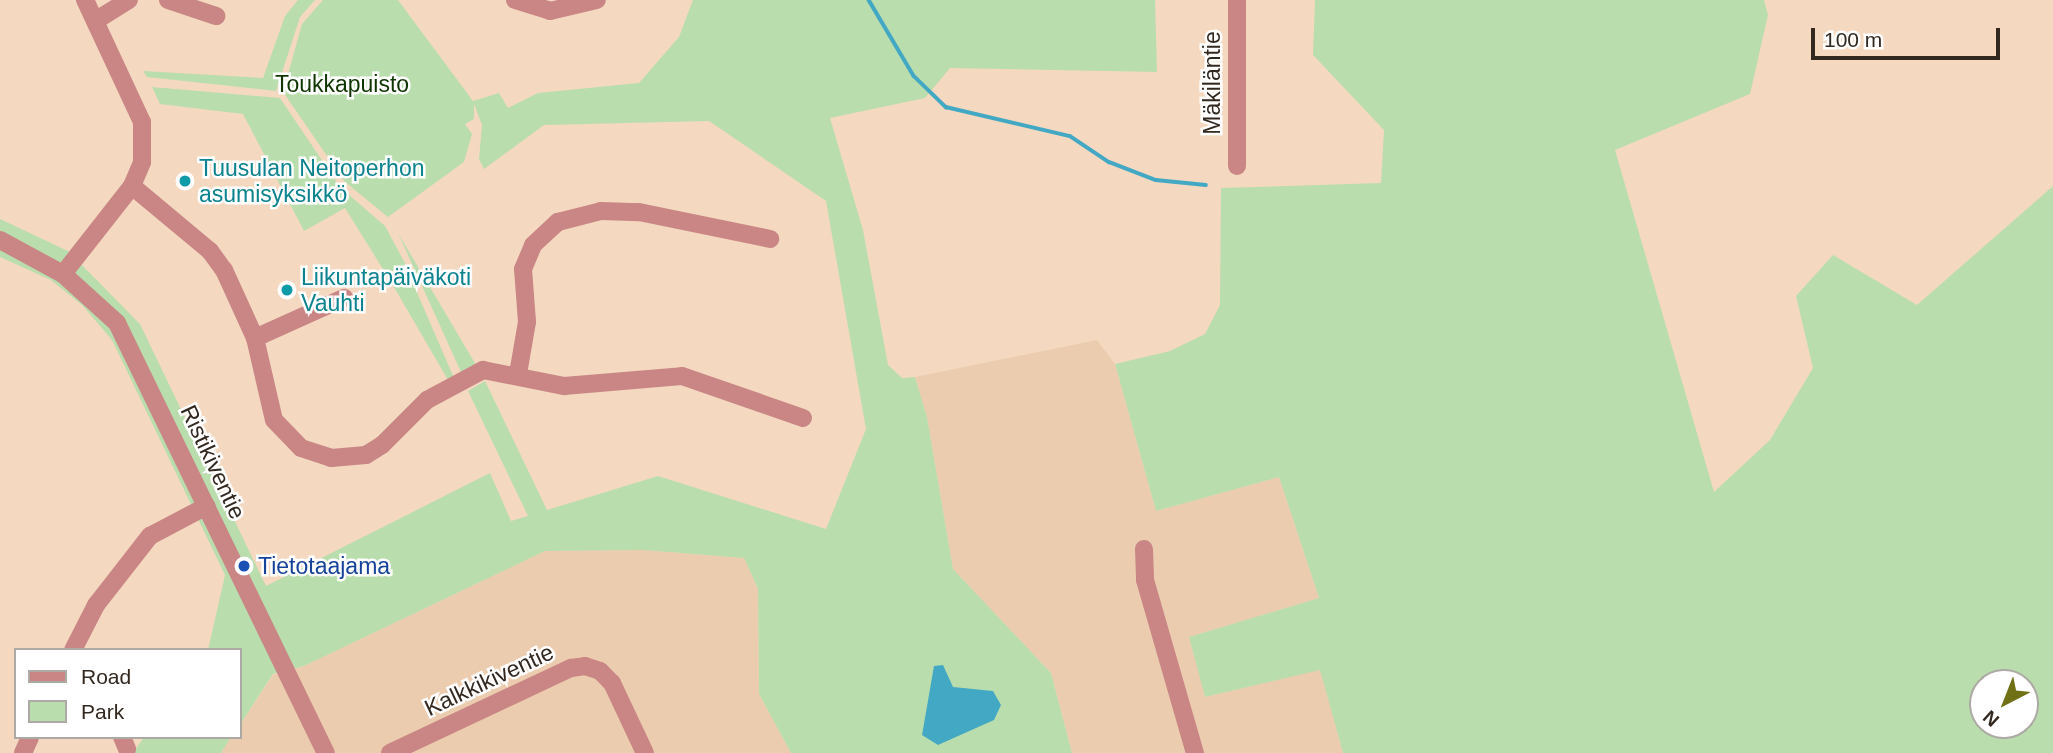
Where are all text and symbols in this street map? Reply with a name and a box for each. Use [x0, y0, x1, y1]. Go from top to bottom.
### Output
scale bar [1815, 14, 2004, 58]
text: 100 m [1824, 28, 1882, 51]
street label: Mäkiläntie [1198, 31, 1226, 135]
park label: Toukkapuisto [275, 70, 409, 98]
place label: Tuusulan Neitoperhon asumisyksikkö [199, 154, 424, 208]
marker: Tuusulan Neitoperhon asumisyksikkö [177, 173, 193, 189]
place label: Liikuntapäiväkoti Vauhti [301, 263, 471, 317]
marker: Liikuntapäiväkoti Vauhti [279, 282, 295, 298]
street label: Ristikiventie [175, 401, 251, 523]
place label: Tietotaajama [258, 552, 390, 580]
marker: Tietotaajama [236, 558, 252, 574]
street label: Kalkkikiventie [420, 638, 558, 722]
legend [14, 648, 242, 739]
text: Road [81, 665, 131, 688]
north arrow [1969, 669, 2039, 739]
text: Park [81, 700, 124, 723]
text: N [1979, 706, 2003, 731]

